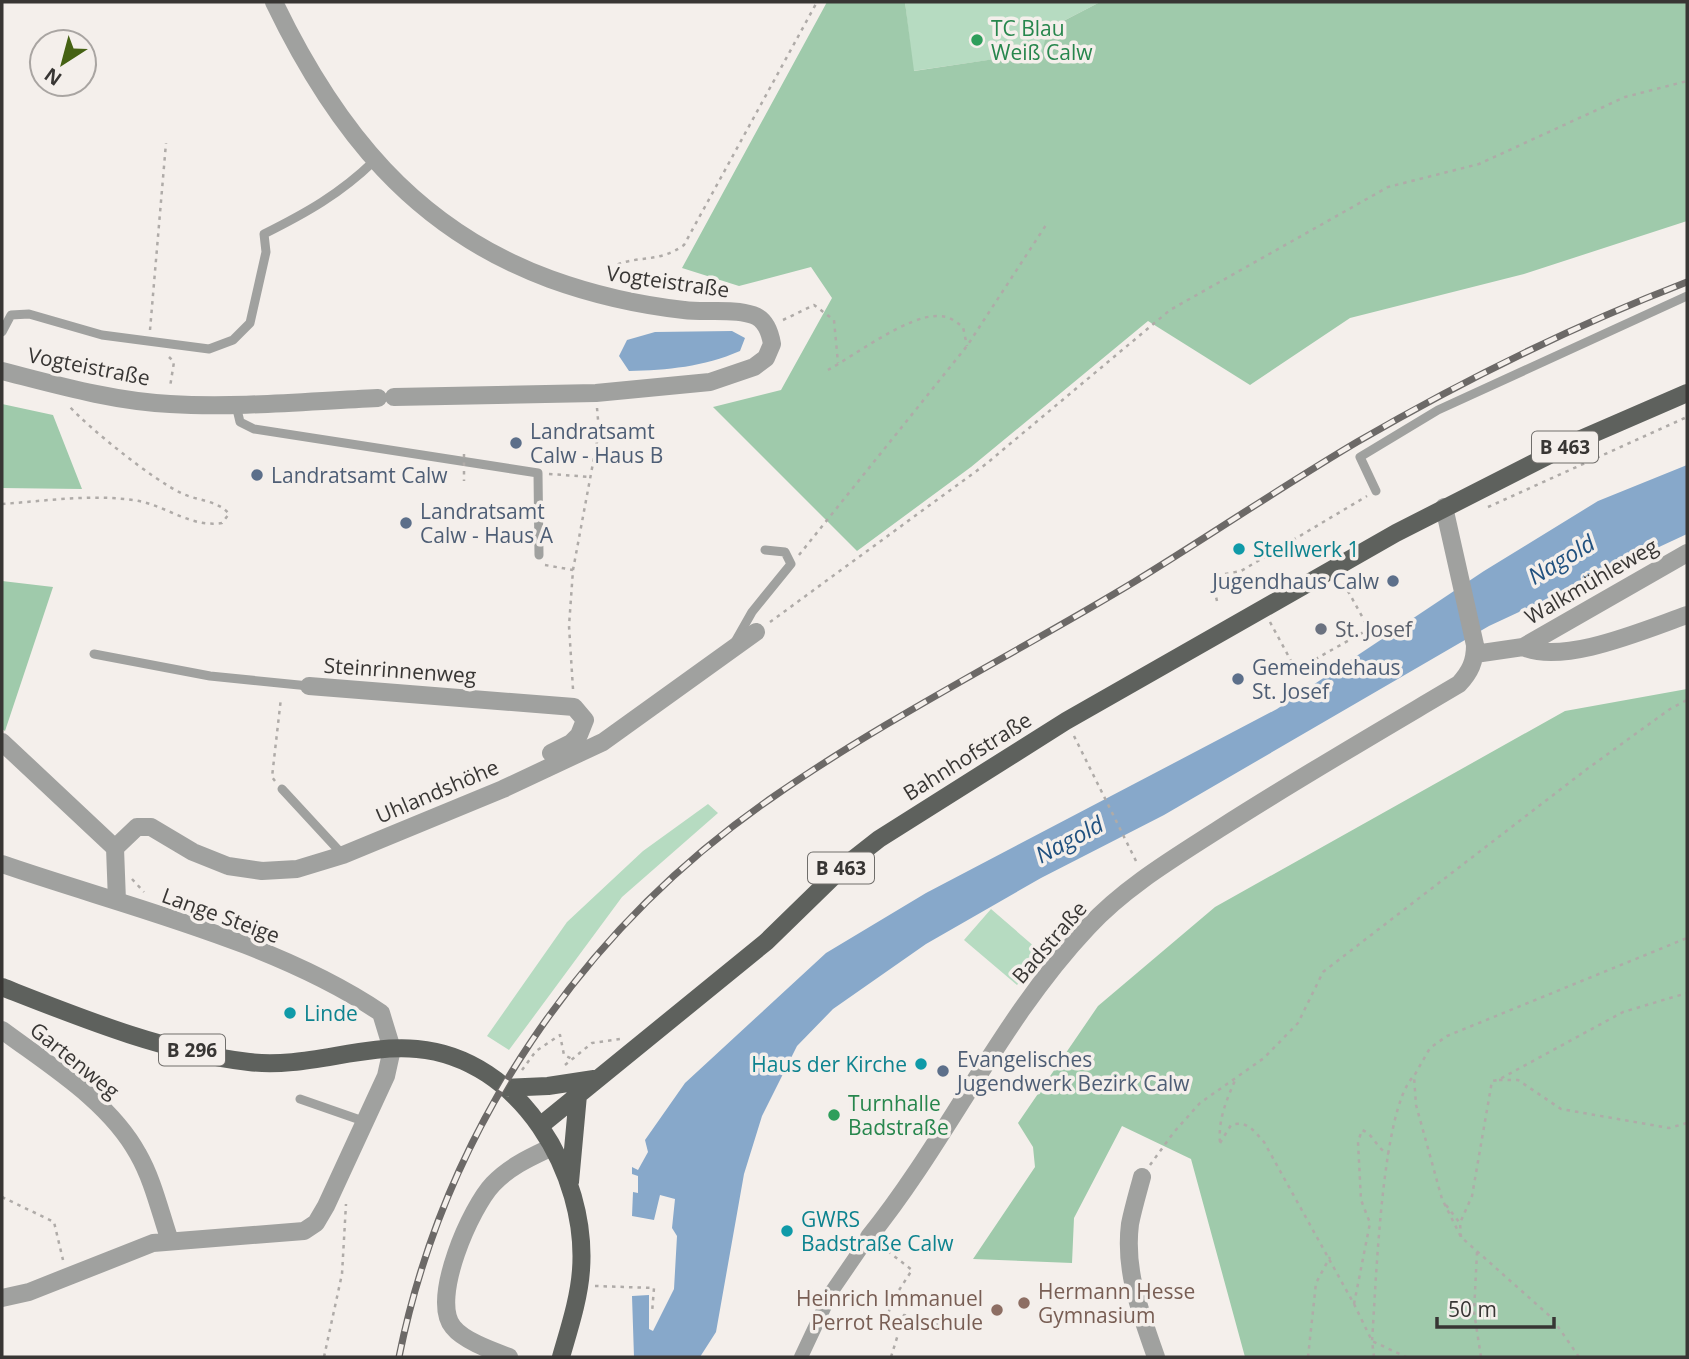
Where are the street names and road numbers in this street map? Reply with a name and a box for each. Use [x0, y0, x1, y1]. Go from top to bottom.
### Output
street label: Vogteistraße [605, 259, 731, 303]
street label: Vogteistraße [26, 340, 152, 392]
road number: B 463 [1532, 432, 1598, 462]
street label: Walkmühleweg [1519, 532, 1663, 630]
street label: Steinrinnenweg [323, 651, 477, 689]
street label: Bahnhofstraße [898, 705, 1036, 807]
street label: Uhlandshöhe [371, 753, 503, 829]
road number: B 463 [808, 852, 874, 884]
street label: Lange Steige [158, 881, 284, 949]
street label: Badstraße [1005, 895, 1093, 989]
street label: Gartenweg [25, 1015, 125, 1105]
road number: B 296 [159, 1034, 225, 1066]

